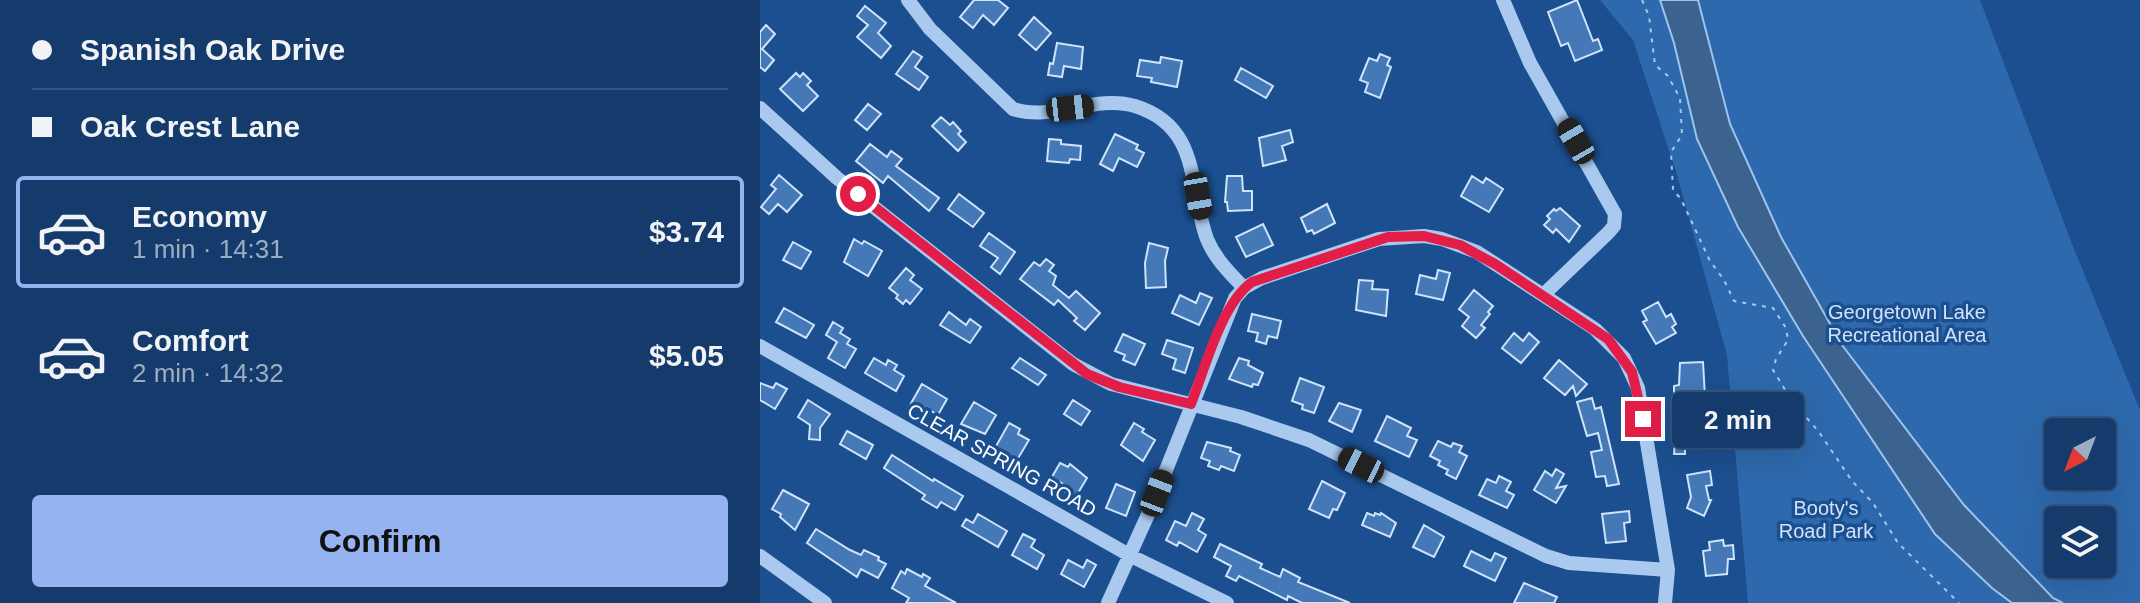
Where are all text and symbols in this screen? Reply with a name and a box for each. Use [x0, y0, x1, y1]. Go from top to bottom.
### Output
text: Spanish Oak Drive [80, 33, 345, 66]
car [1045, 94, 1095, 122]
text: Oak Crest Lane [80, 110, 300, 143]
car [1554, 114, 1598, 168]
car [1182, 170, 1214, 222]
route start [840, 176, 876, 212]
icon: car [36, 196, 108, 268]
text: Economy [132, 200, 267, 233]
text: $3.74 [649, 215, 724, 248]
text: 1 min · 14:31 [132, 234, 284, 264]
park label: Georgetown Lake Recreational Area [1828, 301, 1987, 346]
icon: car [36, 320, 108, 392]
text: Comfort [132, 324, 249, 357]
text: $5.05 [649, 339, 724, 372]
text: 2 min · 14:32 [132, 358, 284, 388]
callout: 2 min [1671, 391, 1803, 447]
street label: CLEAR SPRING ROAD [904, 399, 1100, 521]
route end [1625, 401, 1661, 437]
text: 2 min [1704, 405, 1772, 435]
north arrow [2044, 418, 2116, 490]
map controls [2044, 418, 2116, 578]
car [1334, 444, 1388, 486]
car [1137, 466, 1177, 520]
button: Confirm [32, 495, 728, 587]
park label: Booty's Road Park [1779, 497, 1874, 542]
button: layers [2044, 506, 2116, 578]

